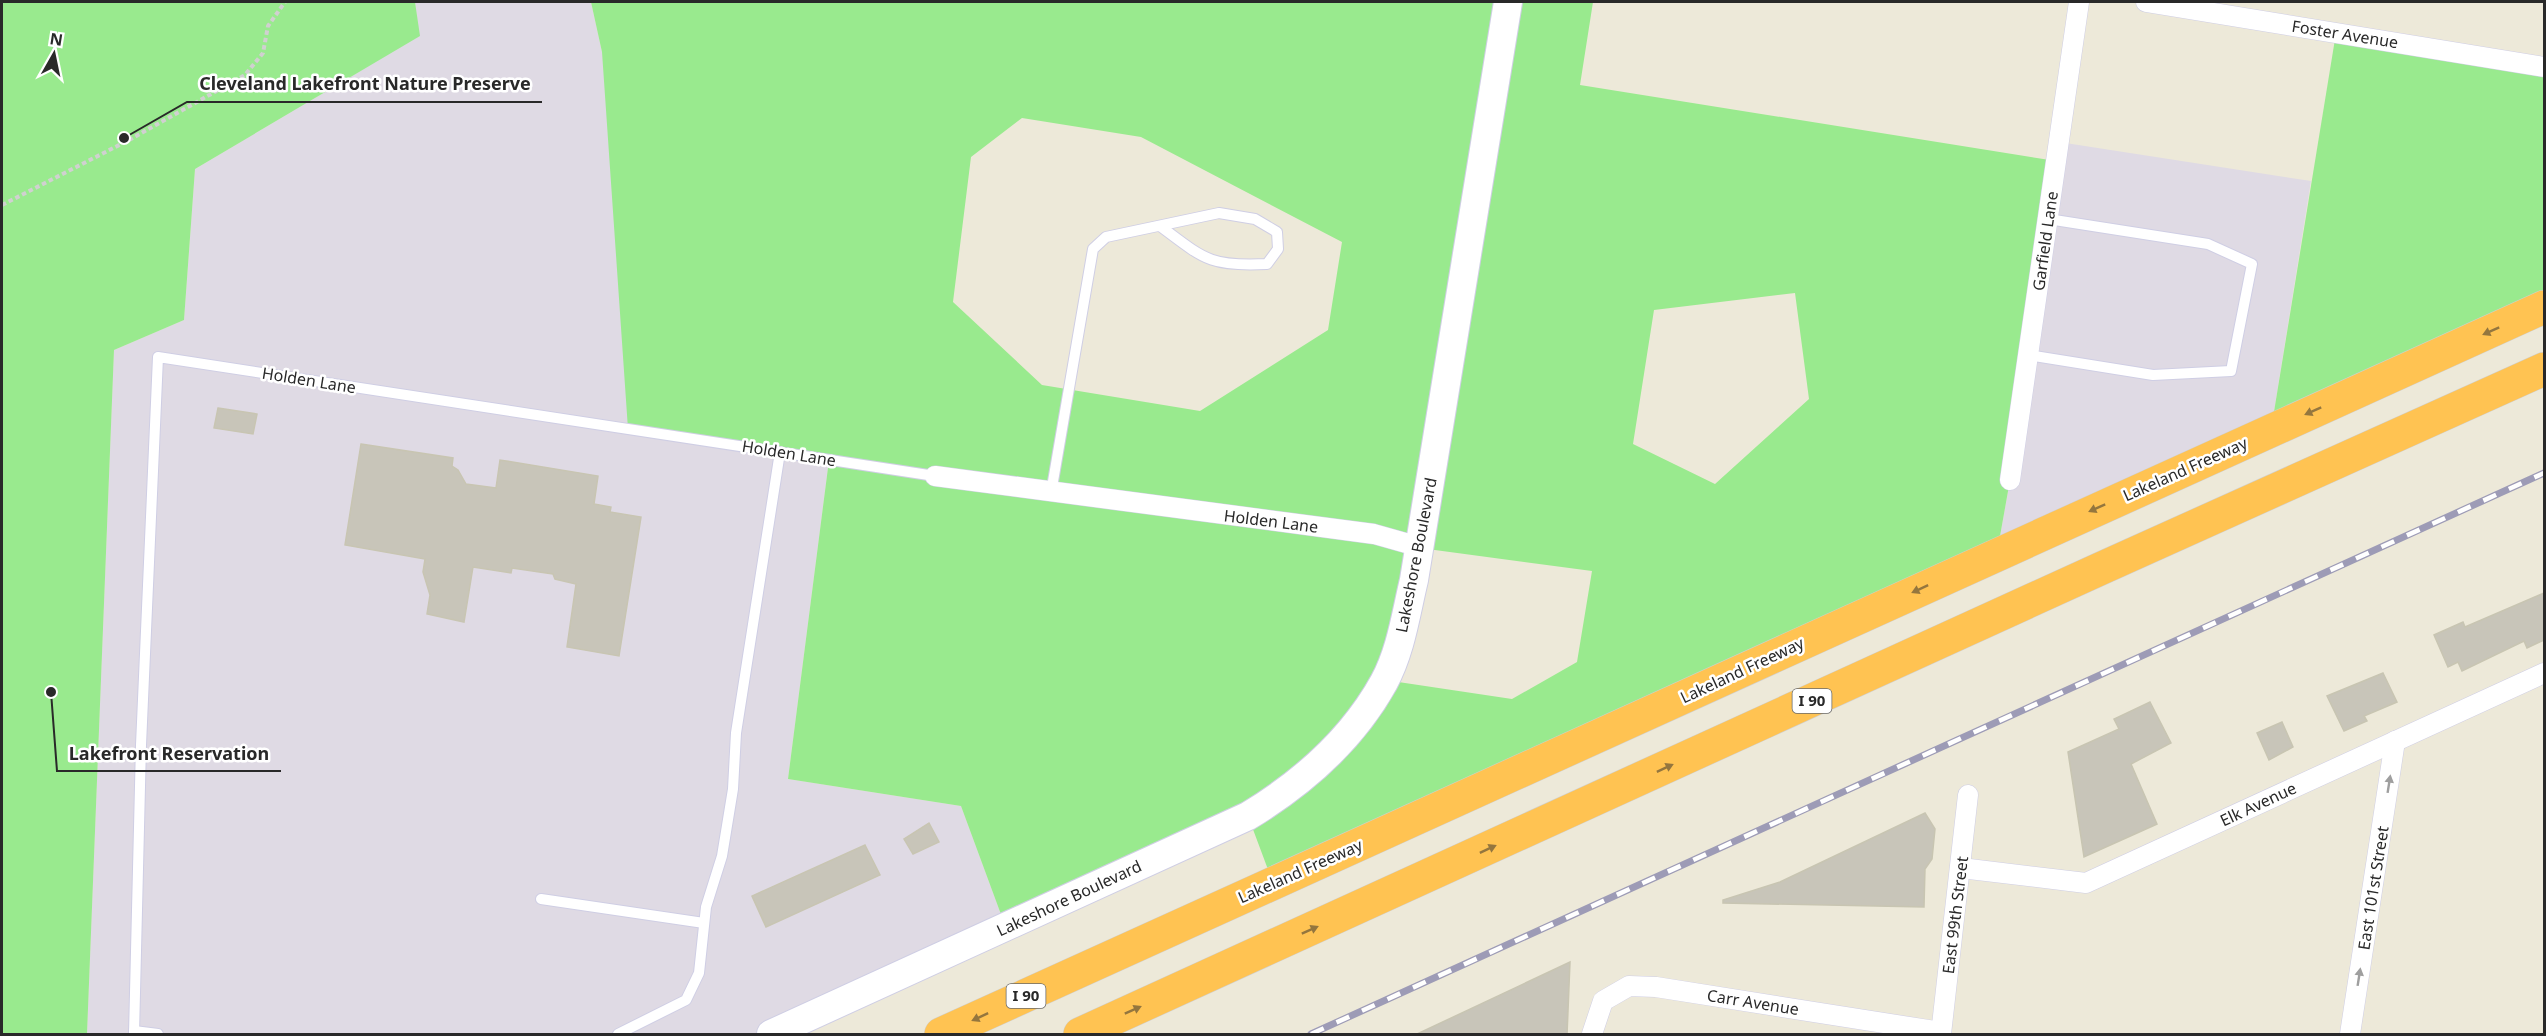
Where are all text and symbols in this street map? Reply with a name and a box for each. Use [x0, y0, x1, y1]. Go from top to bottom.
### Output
street label: Foster Avenue [2290, 15, 2400, 53]
north arrow [24, 24, 84, 84]
text: N [48, 27, 64, 51]
callout: Cleveland Lakefront Nature Preserve [187, 66, 542, 102]
text: Cleveland Lakefront Nature Preserve [199, 71, 531, 95]
street label: Garfield Lane [2027, 190, 2063, 292]
one-way arrow [2483, 326, 2500, 335]
street label: Holden Lane [260, 362, 358, 398]
one-way arrow [2305, 406, 2322, 415]
street label: Lakeland Freeway [2119, 431, 2251, 506]
street label: Holden Lane [740, 435, 838, 471]
street label: Lakeshore Boulevard [1390, 476, 1442, 634]
one-way arrow [2088, 503, 2106, 513]
street label: Holden Lane [1223, 504, 1319, 538]
one-way arrow [1910, 584, 1928, 594]
street label: Lakeland Freeway [1677, 631, 1808, 708]
road number: I 90 [1792, 689, 1832, 713]
callout: Lakefront Reservation [57, 735, 281, 771]
text: Lakefront Reservation [69, 741, 269, 765]
one-way arrow [1657, 763, 1674, 772]
one-way arrow [2384, 774, 2393, 793]
street label: Elk Avenue [2216, 777, 2300, 831]
street label: East 101st Street [2352, 824, 2394, 952]
street label: Lakeland Freeway [1234, 833, 1366, 908]
one-way arrow [1479, 844, 1497, 854]
street label: Lakeshore Boulevard [993, 855, 1145, 941]
street label: East 99th Street [1937, 855, 1973, 975]
one-way arrow [1302, 925, 1319, 934]
one-way arrow [2355, 967, 2364, 986]
road number: I 90 [1006, 984, 1046, 1008]
street label: Carr Avenue [1706, 984, 1800, 1020]
one-way arrow [1124, 1006, 1141, 1015]
one-way arrow [972, 1012, 989, 1021]

